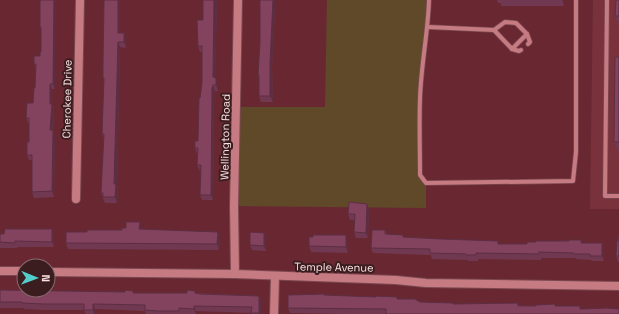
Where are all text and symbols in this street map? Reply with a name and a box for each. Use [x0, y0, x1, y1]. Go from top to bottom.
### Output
street label: Cherokee Drive [59, 59, 75, 139]
street label: Wellington Road [217, 94, 233, 180]
north arrow [16, 258, 56, 298]
street label: Temple Avenue [294, 259, 374, 275]
text: N [39, 274, 53, 282]

